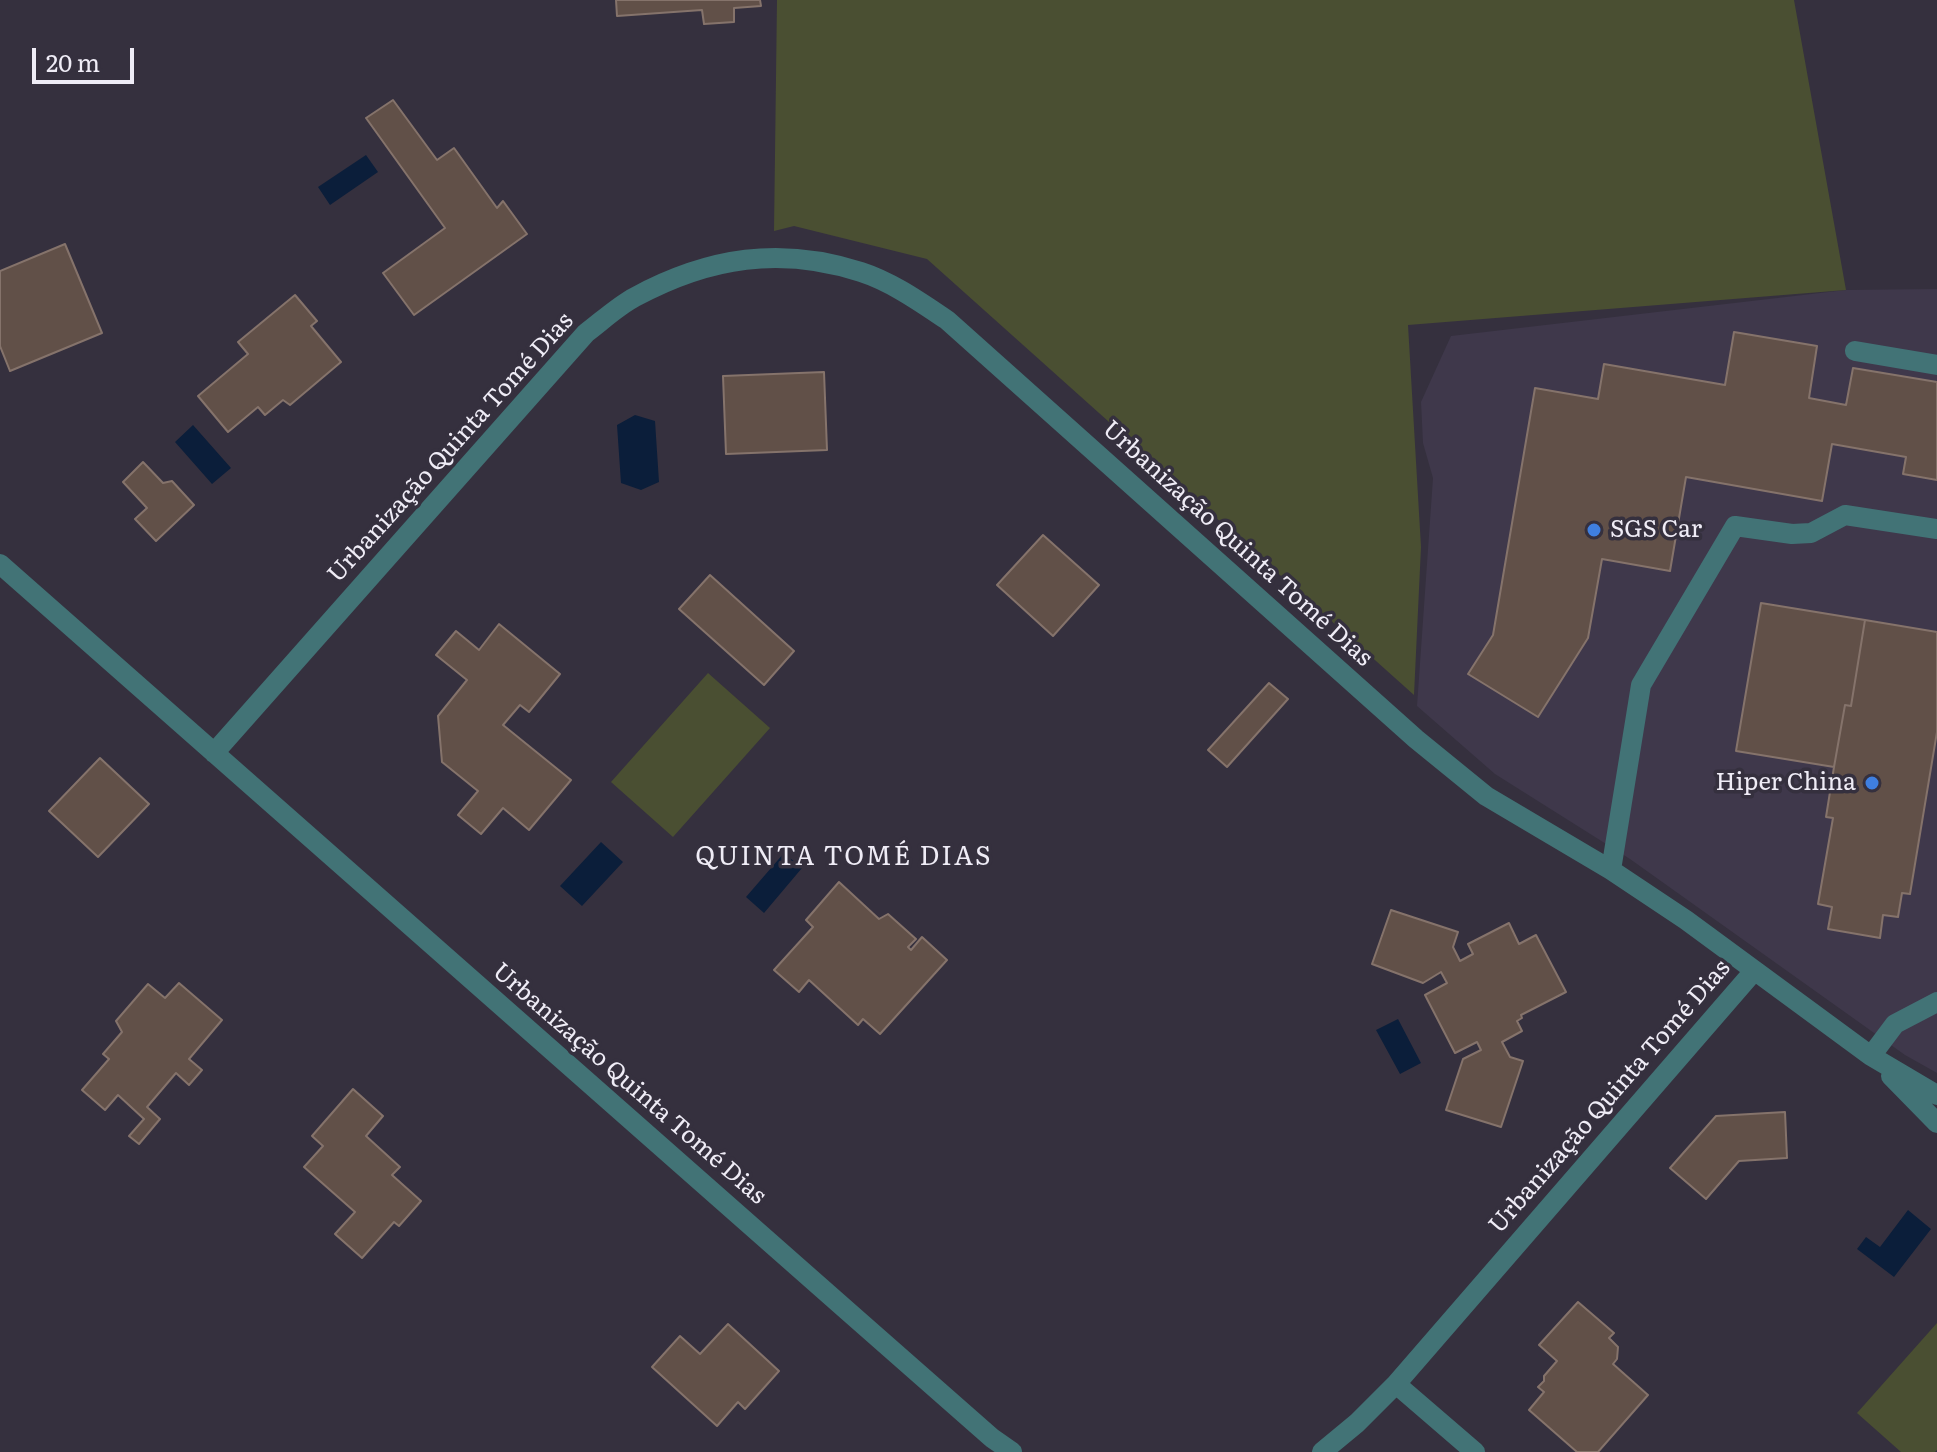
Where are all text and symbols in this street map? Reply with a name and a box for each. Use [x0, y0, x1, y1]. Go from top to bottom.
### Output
scale bar [36, 32, 138, 82]
text: 20 m [46, 44, 100, 79]
street label: Urbanização Quinta Tomé Dias [322, 307, 580, 589]
street label: Urbanização Quinta Tomé Dias [1096, 415, 1378, 673]
place label: SGS Car [1610, 516, 1702, 544]
marker: SGS Car [1585, 521, 1603, 539]
place label: Hiper China [1715, 769, 1856, 797]
marker: Hiper China [1863, 774, 1881, 792]
district label: QUINTA TOMÉ DIAS [695, 841, 993, 873]
street label: Urbanização Quinta Tomé Dias [1483, 954, 1737, 1240]
street label: Urbanização Quinta Tomé Dias [486, 957, 772, 1211]

